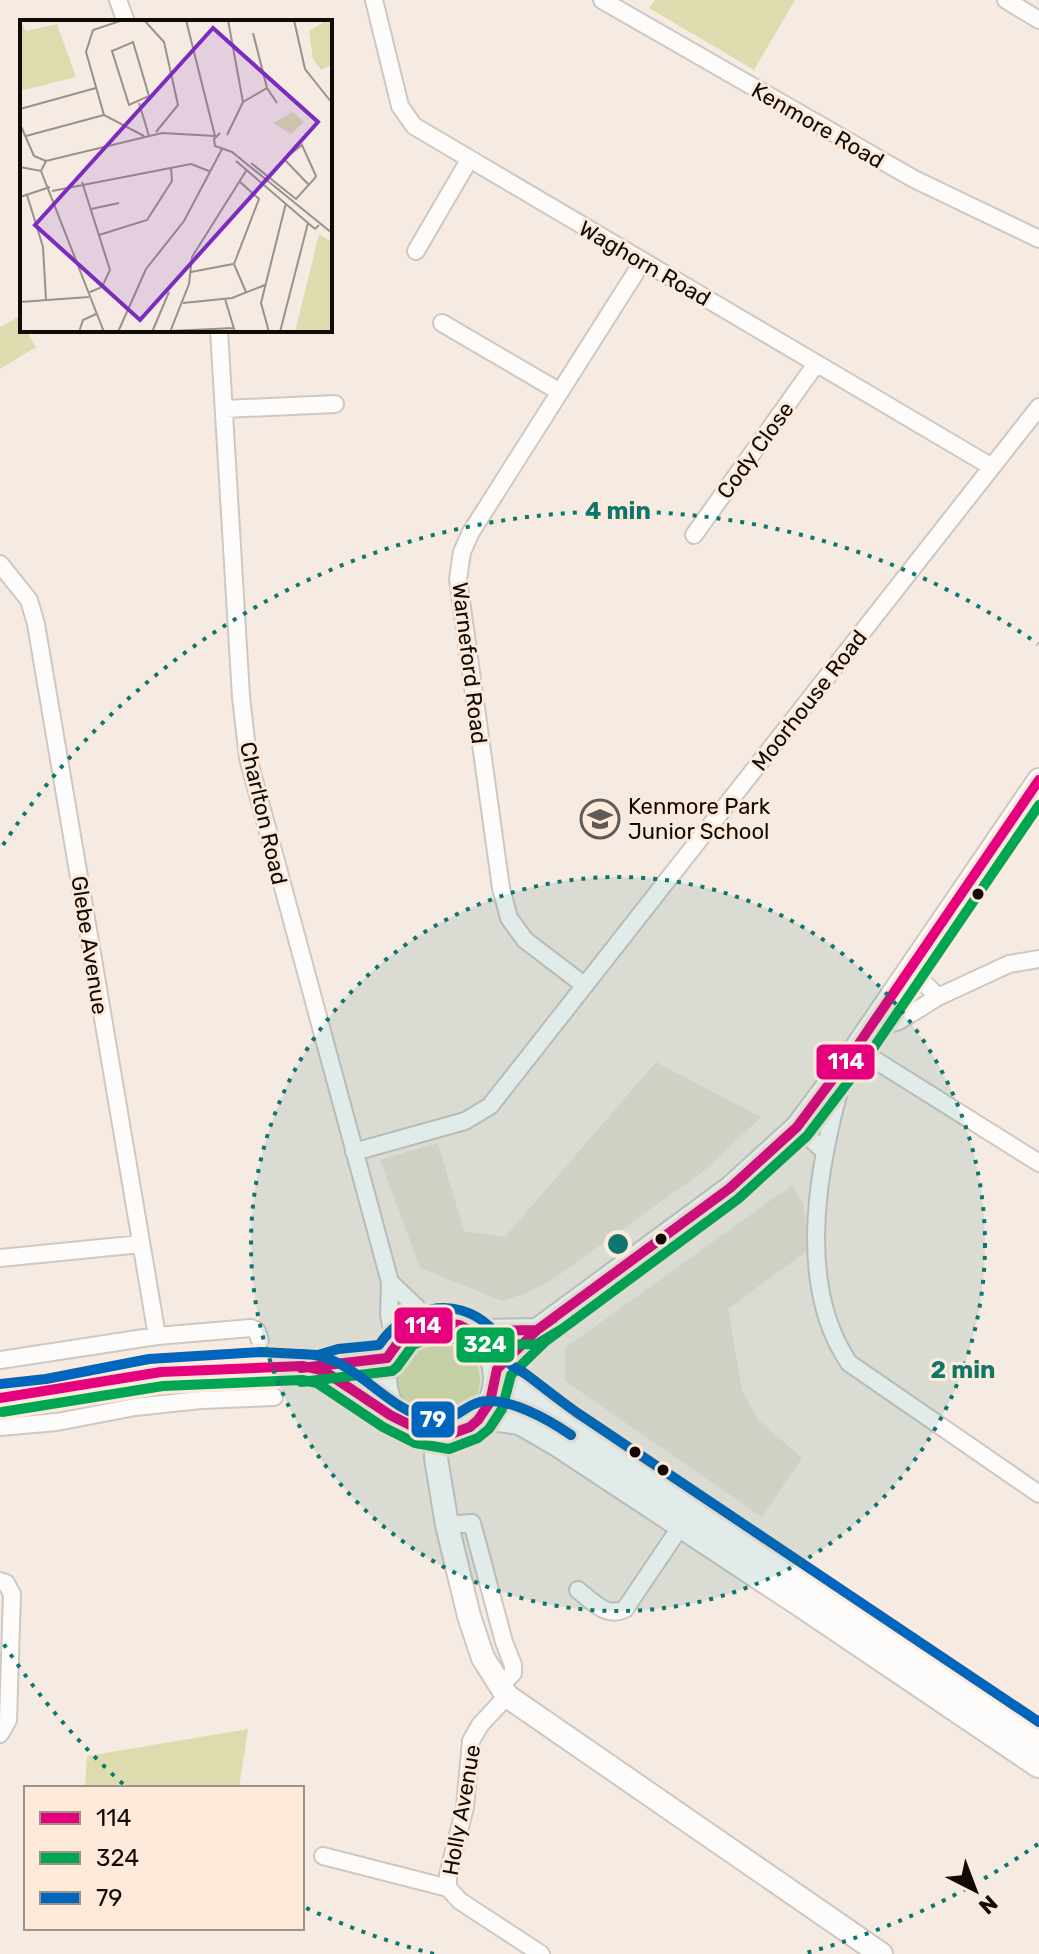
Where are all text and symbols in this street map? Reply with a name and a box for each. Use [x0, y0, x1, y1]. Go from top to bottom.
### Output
inset map [20, 20, 332, 332]
street label: Kenmore Road [747, 77, 889, 174]
street label: Waghorn Road [574, 215, 715, 312]
street label: Cody Close [711, 396, 800, 504]
text: 4 min [585, 497, 651, 525]
street label: Warneford Road [446, 581, 493, 746]
street label: Moorhouse Road [746, 624, 873, 776]
street label: Charlton Road [234, 739, 293, 887]
place label: Kenmore Park Junior School [628, 793, 771, 845]
school or university icon: Kenmore Park Junior School [579, 798, 621, 840]
street label: Glebe Avenue [65, 874, 114, 1016]
unlabelled marker [970, 886, 986, 902]
line badge: 114 [815, 1043, 876, 1081]
text: 114 [828, 1048, 864, 1075]
centre of rings [604, 1230, 632, 1258]
unlabelled marker [653, 1231, 669, 1247]
line badge: 114 [393, 1306, 454, 1345]
text: 114 [405, 1312, 441, 1339]
line badge: 324 [455, 1326, 516, 1364]
text: 324 [463, 1331, 507, 1358]
text: 2 min [931, 1356, 996, 1384]
line badge: 79 [410, 1400, 456, 1439]
text: 79 [420, 1406, 446, 1433]
unlabelled marker [627, 1444, 643, 1460]
unlabelled marker [655, 1462, 671, 1478]
street label: Holly Avenue [437, 1743, 486, 1878]
legend [24, 1786, 304, 1930]
text: 114 [96, 1804, 132, 1832]
text: 324 [96, 1844, 139, 1872]
north arrow [935, 1850, 1015, 1930]
text: 79 [96, 1884, 123, 1912]
text: N [973, 1889, 1003, 1920]

